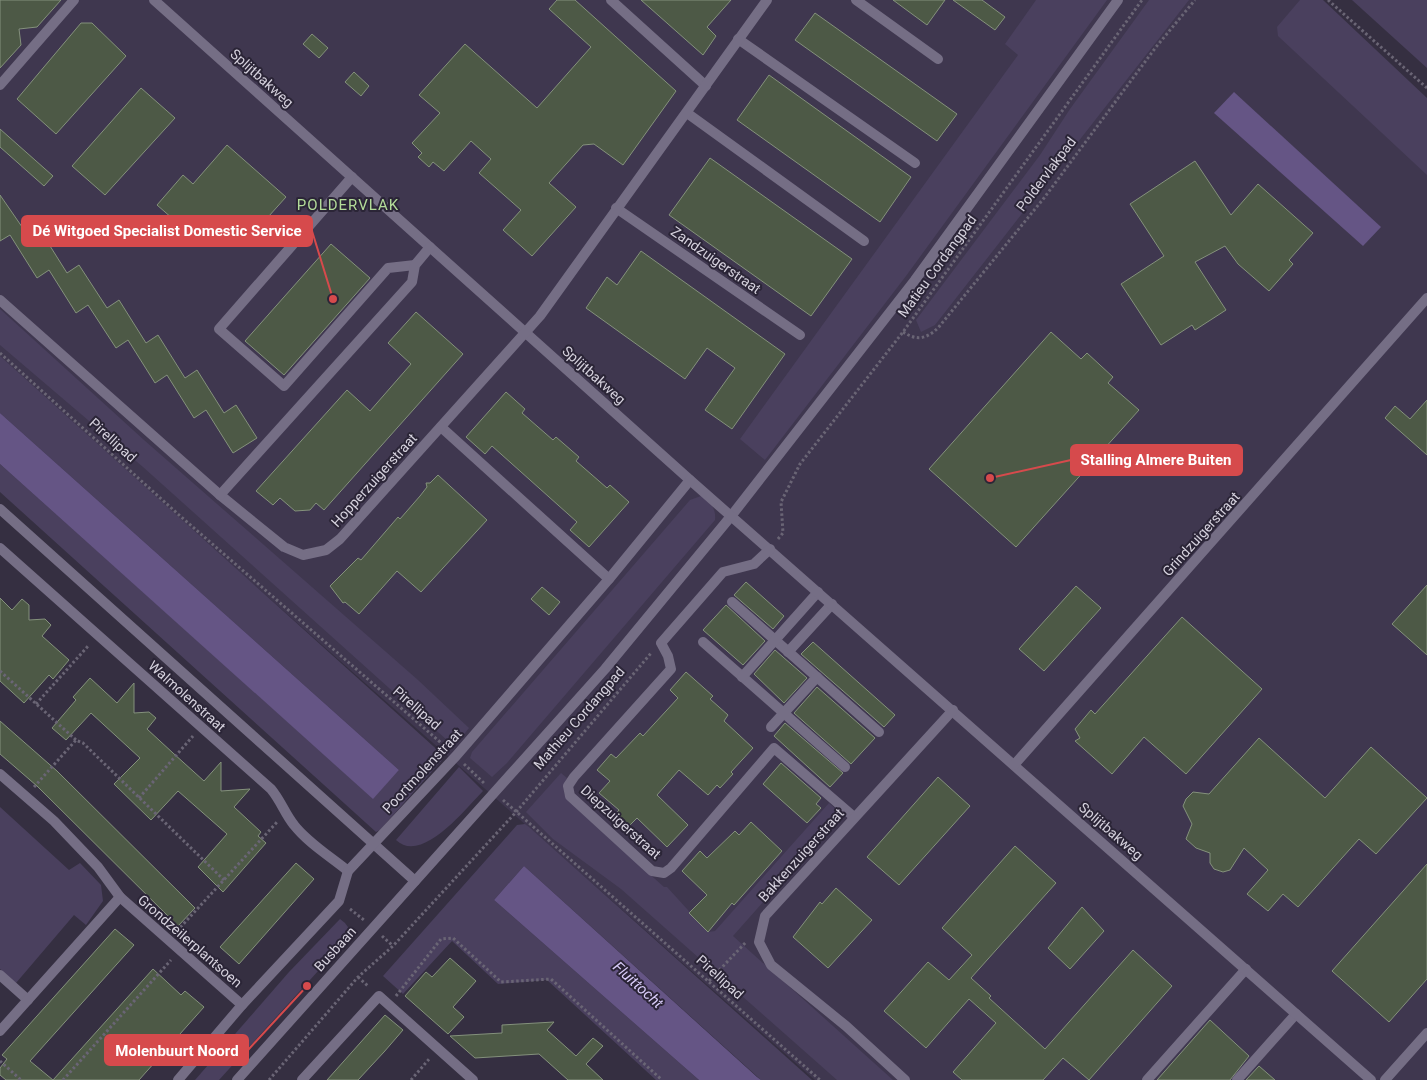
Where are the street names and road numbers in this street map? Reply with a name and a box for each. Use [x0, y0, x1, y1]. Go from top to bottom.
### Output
street label: Splijtbakweg [227, 46, 297, 110]
street label: Poldervlakpad [1013, 134, 1079, 214]
street label: Matieu Cordangpad [894, 212, 980, 320]
street label: Zandzuigerstraat [668, 223, 764, 297]
street label: Splijtbakweg [559, 343, 629, 407]
street label: Pirellipad [86, 415, 140, 465]
street label: Hopperzuigerstraat [328, 430, 420, 530]
street label: Grindzuigerstraat [1159, 488, 1243, 579]
street label: Walmolenstraat [145, 657, 229, 735]
street label: Mathieu Cordangpad [530, 664, 628, 772]
street label: Pirellipad [390, 683, 444, 733]
street label: Poortmolenstraat [379, 725, 465, 816]
street label: Diepzuigerstraat [578, 782, 665, 862]
street label: Splijtbakweg [1076, 799, 1146, 863]
street label: Bakkenzuigerstraat [755, 805, 847, 905]
street label: Grondzeilerplantsoen [135, 891, 245, 991]
street label: Busbaan [311, 923, 359, 975]
street label: Pirellipad [693, 952, 747, 1002]

